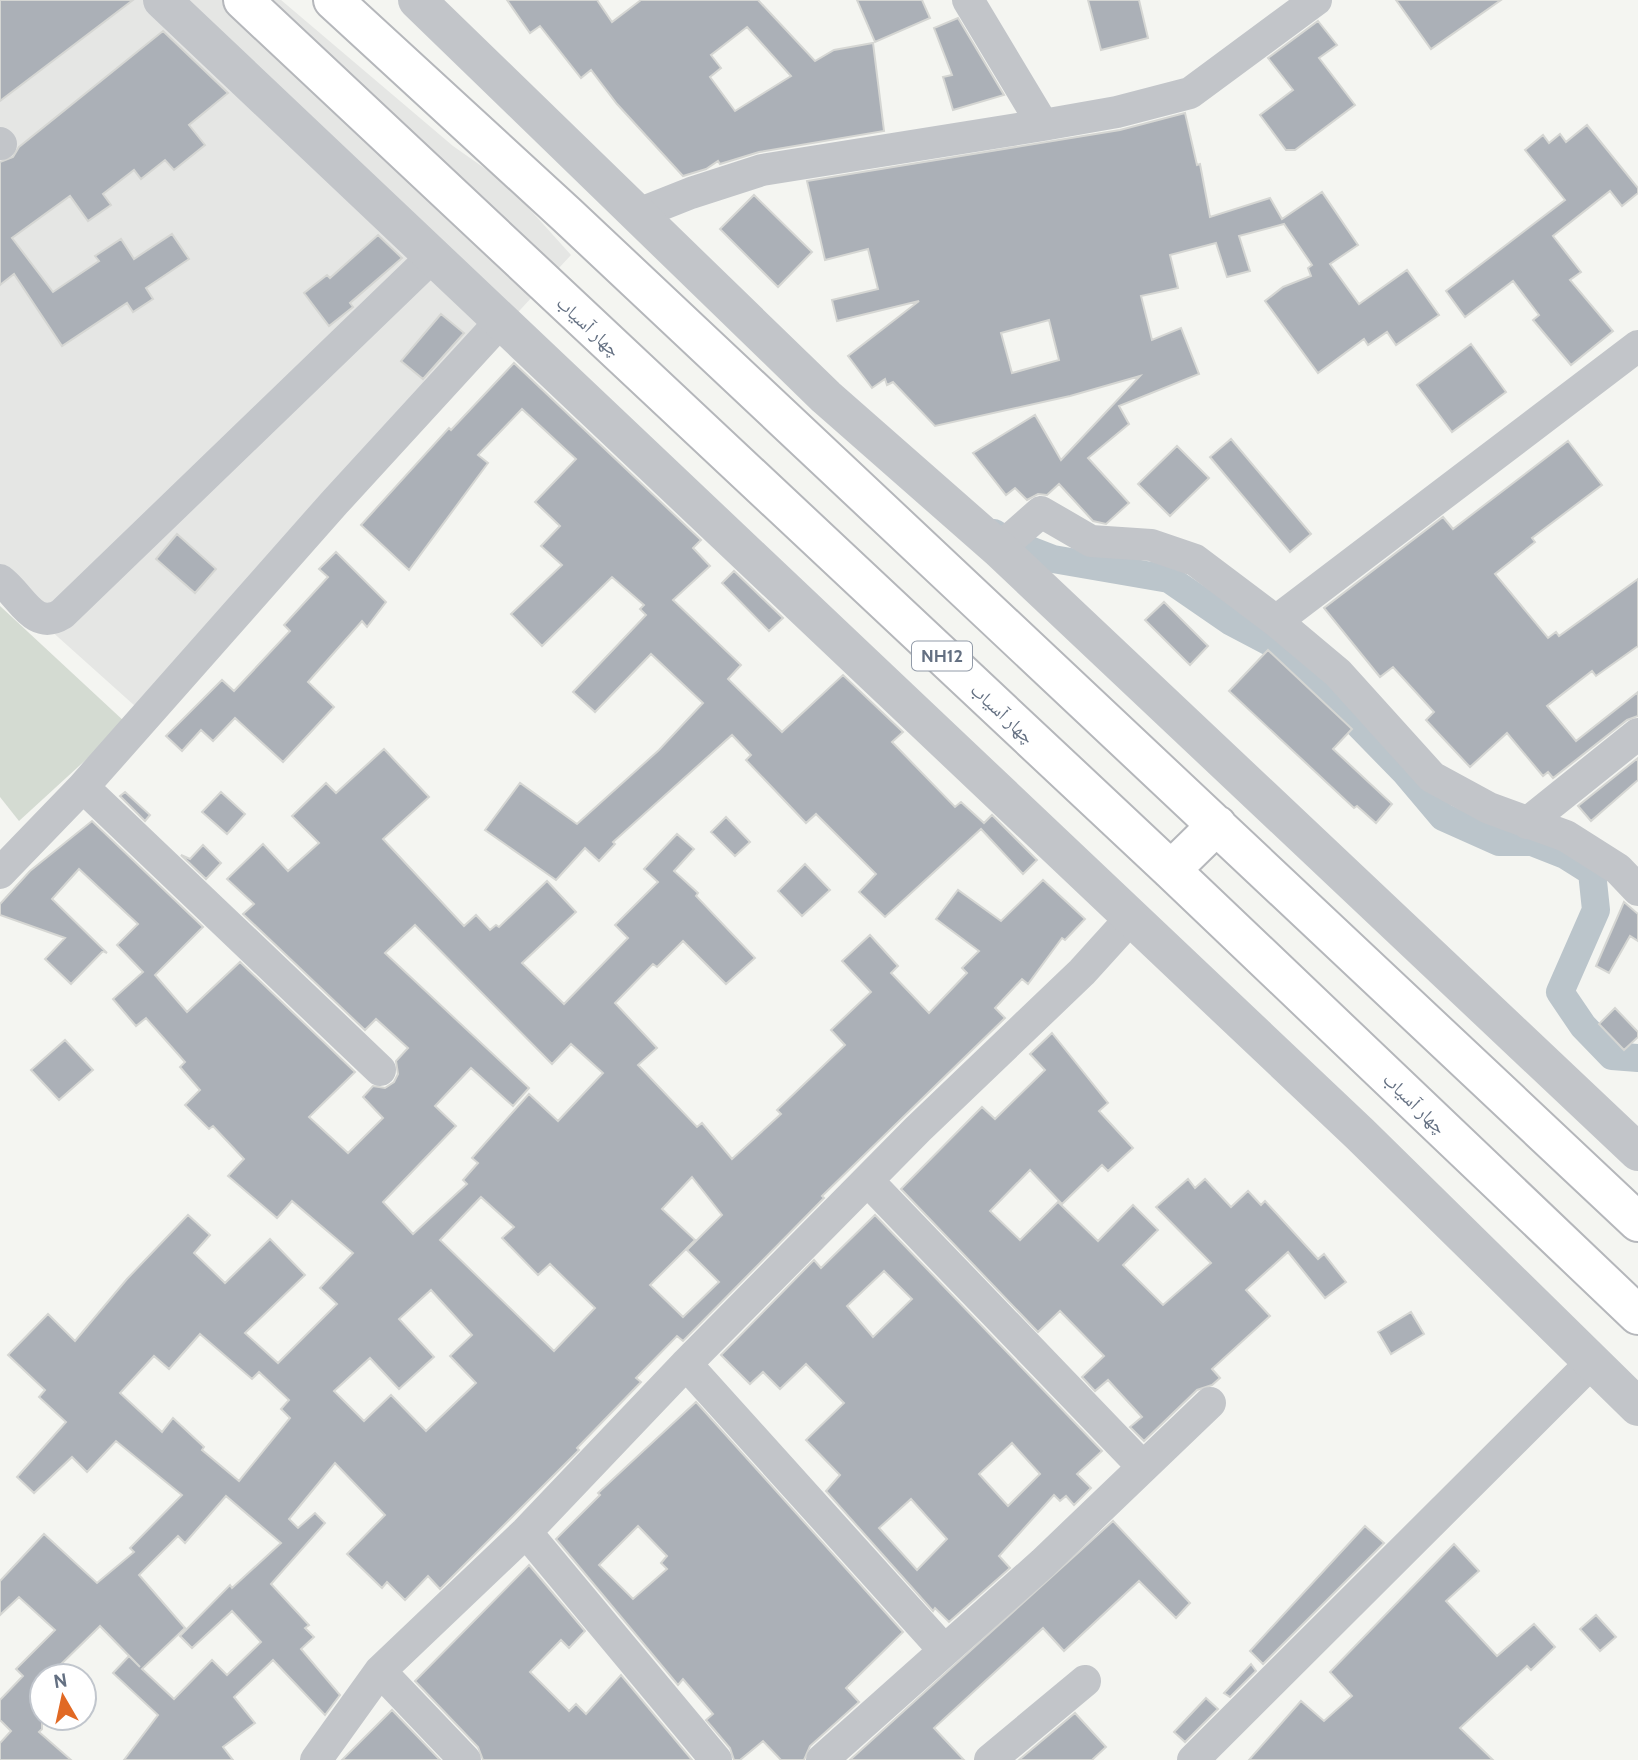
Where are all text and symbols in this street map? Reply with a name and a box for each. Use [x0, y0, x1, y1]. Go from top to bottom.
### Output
street label: چهار آسیاب [552, 291, 625, 362]
road number: NH12 [912, 642, 972, 670]
street label: چهار آسیاب [966, 678, 1039, 749]
street label: چهار آسیاب [1378, 1068, 1451, 1139]
north arrow [28, 1662, 98, 1732]
text: N [52, 1668, 69, 1693]

